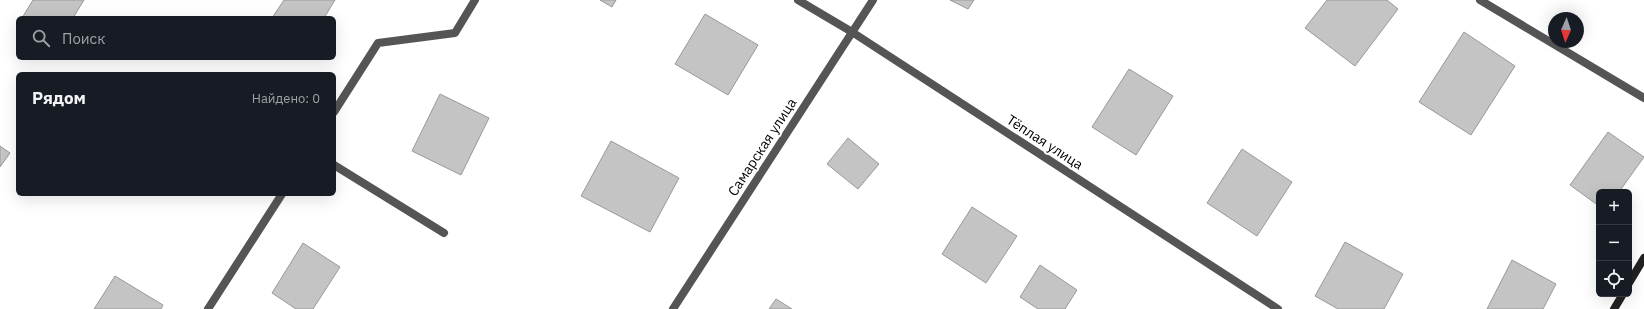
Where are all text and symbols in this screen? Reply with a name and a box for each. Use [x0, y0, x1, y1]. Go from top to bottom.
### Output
north arrow [1548, 12, 1584, 48]
search box [16, 16, 336, 60]
icon: search [30, 27, 52, 49]
text: Поиск [62, 29, 105, 48]
text: Рядом [32, 87, 86, 109]
text: Найдено: 0 [252, 90, 320, 107]
street label: Самарская улица [724, 94, 801, 199]
street label: Тёплая улица [1003, 111, 1087, 174]
map controls [1596, 189, 1632, 297]
button: + [1596, 189, 1632, 225]
button: − [1596, 225, 1632, 261]
button: locate [1596, 261, 1632, 297]

